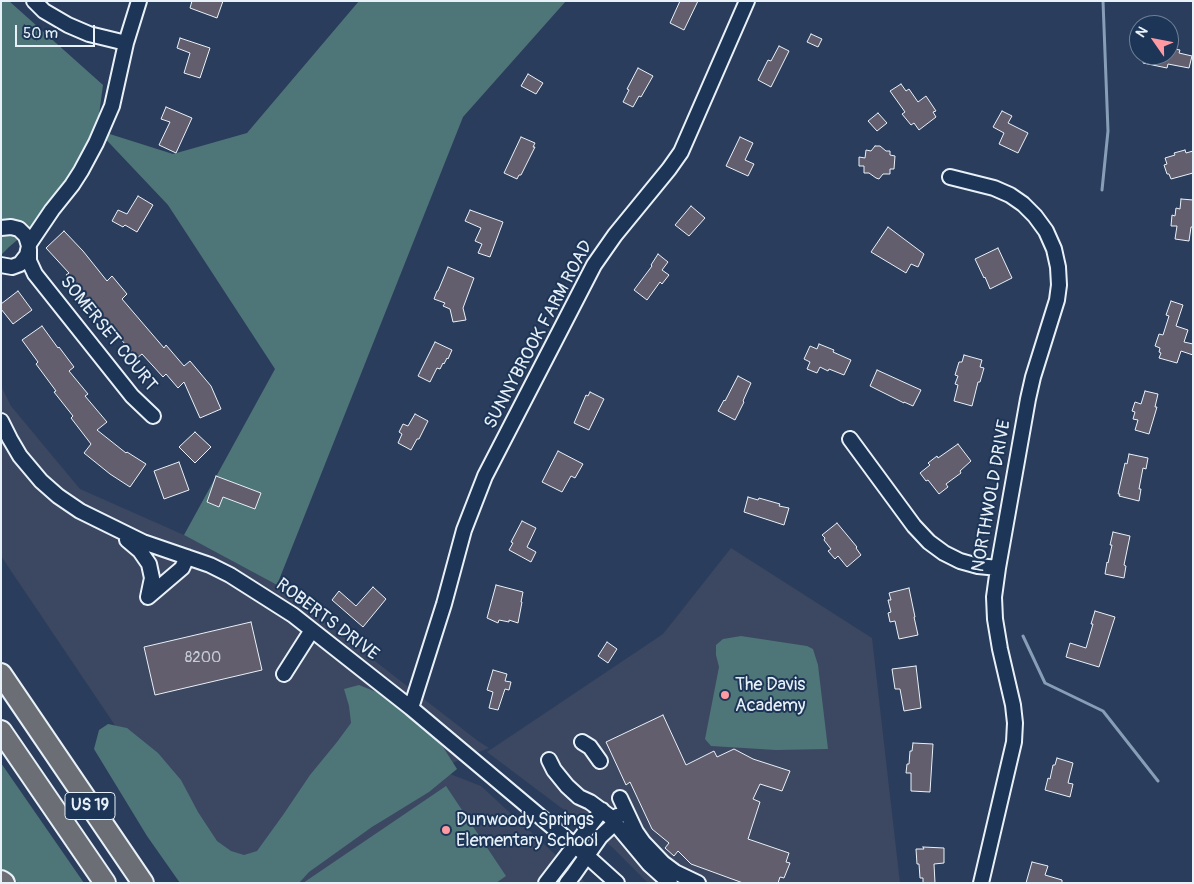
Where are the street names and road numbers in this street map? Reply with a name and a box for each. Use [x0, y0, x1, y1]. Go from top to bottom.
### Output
street label: SUNNYBROOK FARM ROAD [480, 237, 598, 433]
street label: SOMERSET COURT [55, 272, 161, 396]
street label: NORTHWOLD DRIVE [968, 418, 1016, 574]
street label: ROBERTS DRIVE [271, 574, 383, 666]
road number: US 19 [65, 792, 115, 819]

